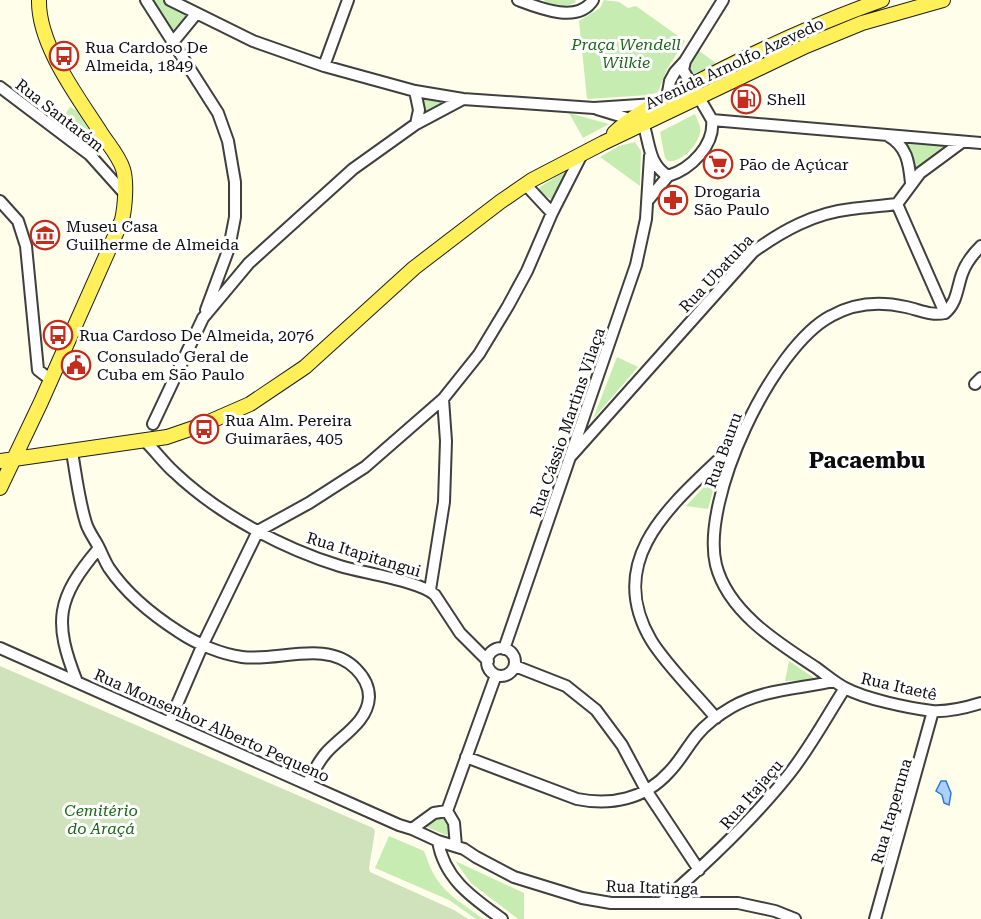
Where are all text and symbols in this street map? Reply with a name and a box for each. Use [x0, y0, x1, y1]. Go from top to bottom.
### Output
street label: Avenida Arnolfo Azevedo [642, 14, 827, 113]
park label: Praça Wendell Wilkie [570, 35, 681, 72]
place label: Rua Cardoso De Almeida, 1849 [85, 38, 208, 75]
bus stop icon: Rua Cardoso De Almeida, 1849 [48, 40, 80, 72]
street label: Rua Santarém [12, 75, 108, 156]
fuel station icon: Shell [730, 83, 762, 115]
place label: Shell [767, 90, 806, 109]
supermarket icon: Pão de Açúcar [702, 148, 734, 180]
place label: Pão de Açúcar [739, 155, 849, 174]
place label: Drogaria São Paulo [694, 182, 770, 219]
pharmacy icon: Drogaria São Paulo [657, 184, 689, 216]
place label: Museu Casa Guilherme de Almeida [66, 217, 239, 254]
museum icon: Museu Casa Guilherme de Almeida [29, 219, 61, 251]
street label: Rua Ubatuba [675, 230, 758, 316]
bus stop icon: Rua Cardoso De Almeida, 2076 [42, 319, 74, 351]
street label: Rua Cássio Martins Vilaça [526, 325, 609, 519]
place label: Rua Cardoso De Almeida, 2076 [79, 326, 314, 345]
place label: Consulado Geral de Cuba em São Paulo [97, 347, 249, 384]
public building icon: Consulado Geral de Cuba em São Paulo [60, 349, 92, 381]
street label: Rua Bauru [701, 410, 746, 491]
place label: Rua Alm. Pereira Guimarães, 405 [225, 411, 352, 448]
bus stop icon: Rua Alm. Pereira Guimarães, 405 [188, 413, 220, 445]
district label: Pacaembu [809, 448, 926, 473]
street label: Rua Itapitangui [304, 528, 423, 581]
street label: Rua Monsenhor Alberto Pequeno [91, 665, 333, 786]
street label: Rua Itaetê [859, 669, 939, 704]
street label: Rua Itajaçu [716, 756, 787, 833]
street label: Rua Itaperuna [867, 756, 916, 866]
park label: Cemitério do Araçá [64, 801, 138, 838]
street label: Rua Itatinga [605, 876, 699, 899]

